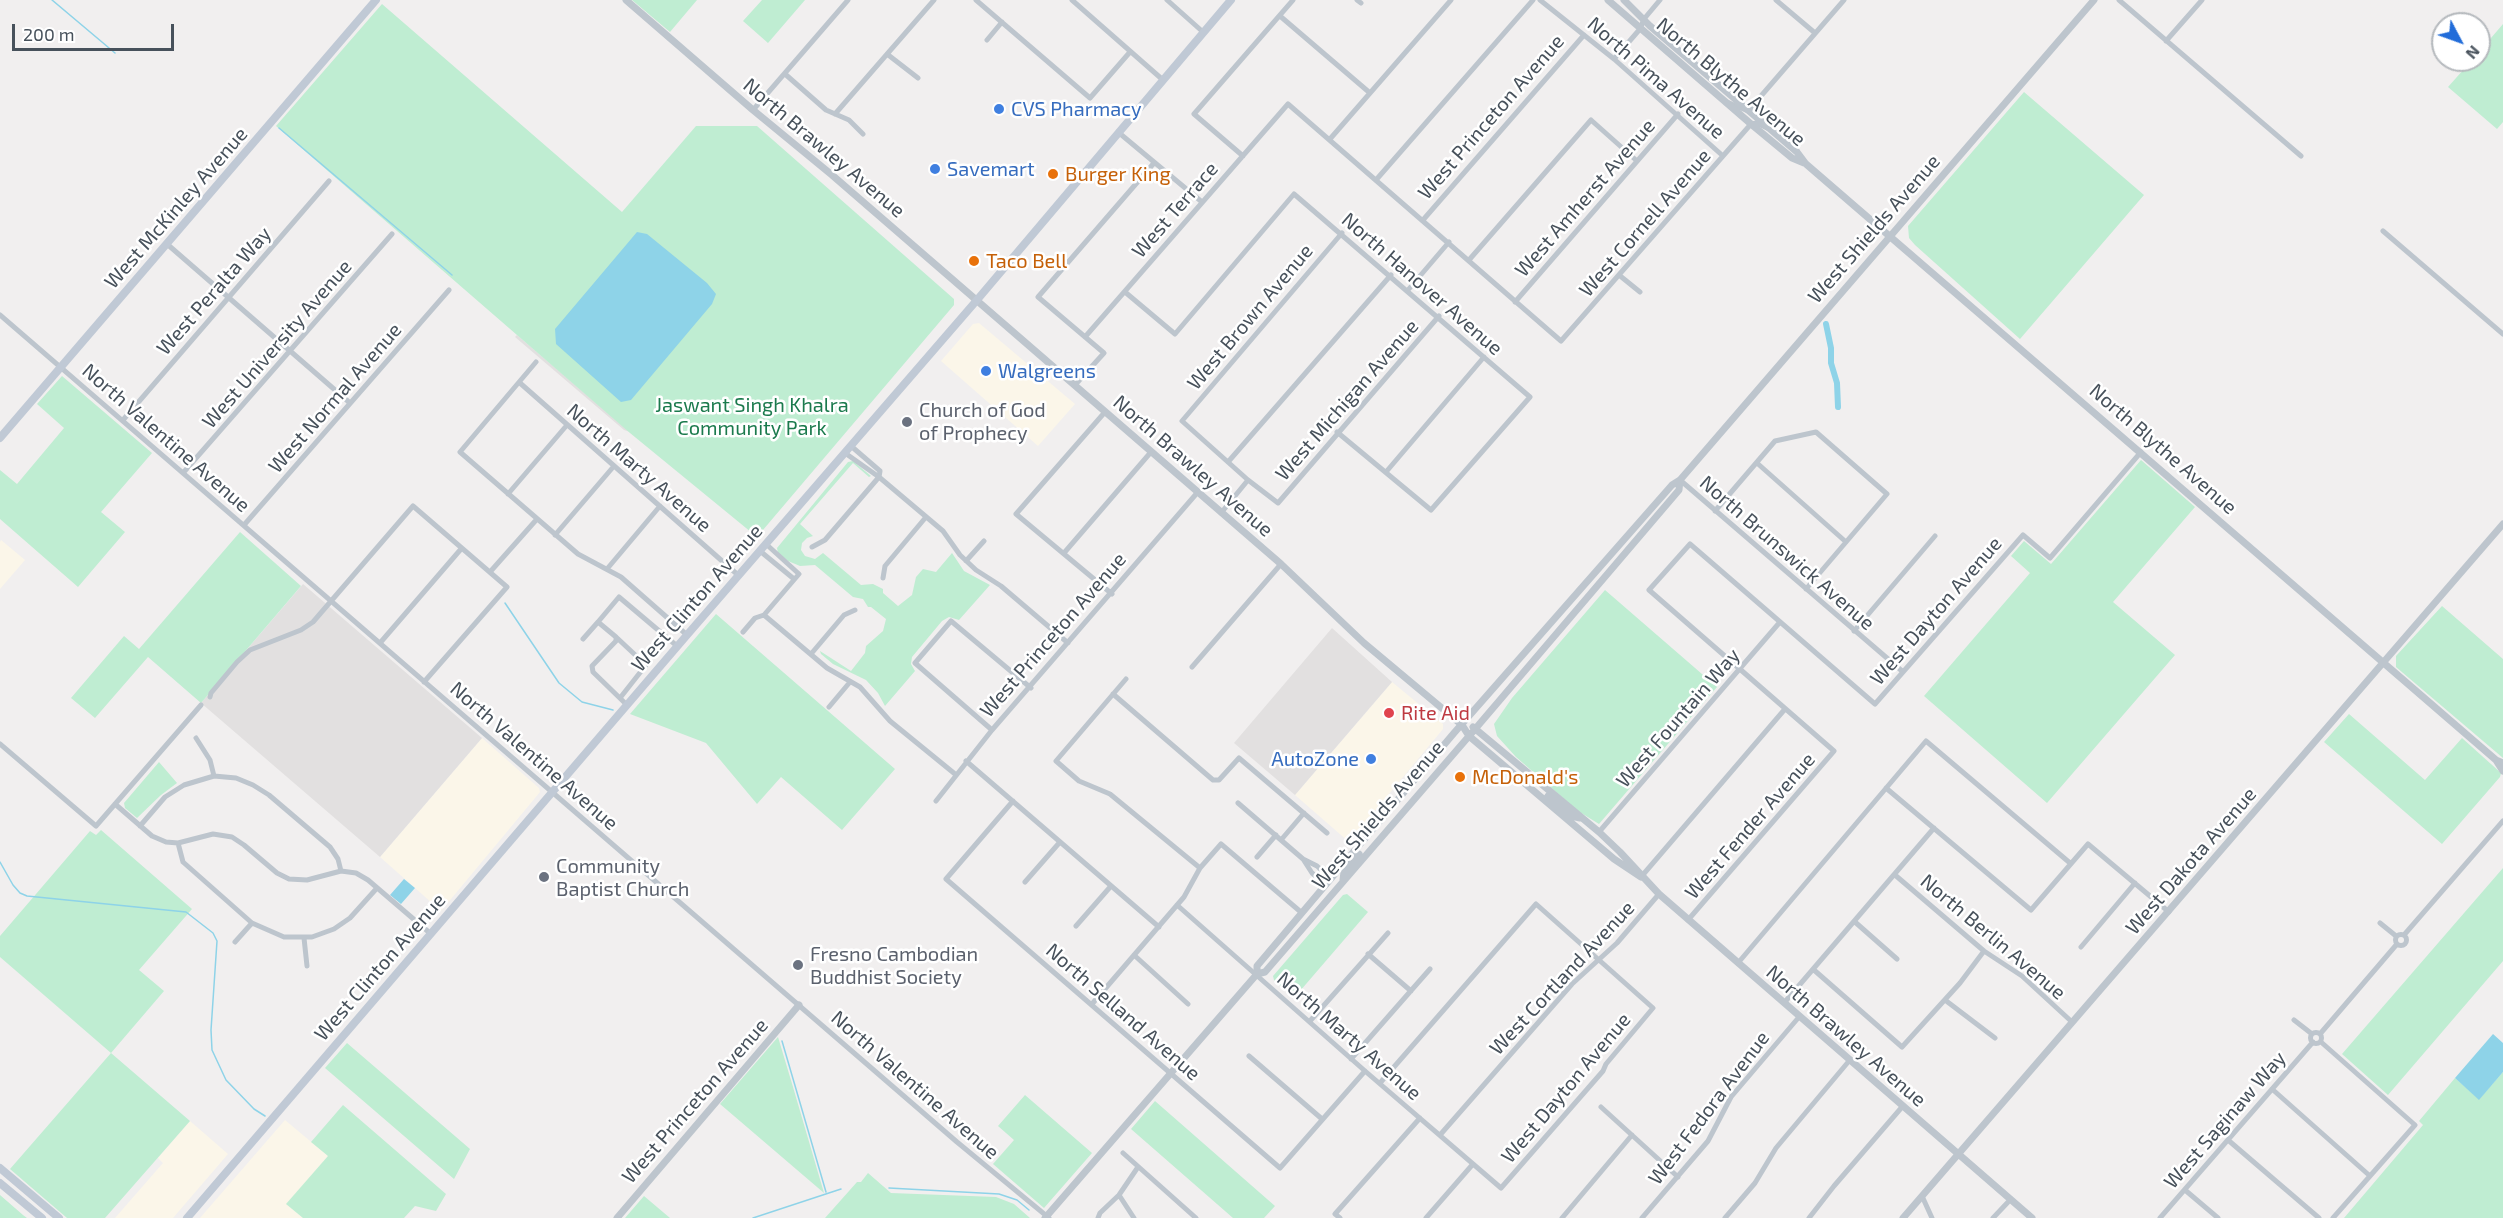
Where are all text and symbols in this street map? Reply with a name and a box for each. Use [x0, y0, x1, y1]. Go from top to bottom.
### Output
scale bar [15, 12, 177, 50]
street label: North Pima Avenue [1582, 12, 1730, 144]
north arrow [2431, 12, 2491, 72]
street label: North Blythe Avenue [1652, 13, 1810, 151]
text: 200 m [23, 23, 75, 45]
street label: West Princeton Avenue [1413, 30, 1569, 204]
text: N [2462, 42, 2484, 63]
street label: North Brawley Avenue [738, 73, 910, 223]
place label: CVS Pharmacy [1011, 97, 1142, 121]
marker: CVS Pharmacy [992, 102, 1006, 116]
street label: West Amherst Avenue [1510, 114, 1660, 282]
street label: West McKinley Avenue [99, 122, 253, 294]
street label: West Cornell Avenue [1574, 144, 1716, 302]
street label: West Shields Avenue [1803, 150, 1945, 308]
place label: Savemart [947, 157, 1035, 181]
street label: West Terrace [1127, 157, 1223, 263]
marker: Savemart [928, 162, 942, 176]
place label: Burger King [1065, 162, 1171, 186]
marker: Burger King [1046, 167, 1060, 181]
street label: North Hanover Avenue [1337, 208, 1507, 360]
street label: West Peralta Way [152, 222, 276, 360]
street label: West Brown Avenue [1182, 239, 1318, 395]
place label: Taco Bell [986, 249, 1067, 273]
marker: Taco Bell [967, 254, 981, 268]
street label: West University Avenue [197, 255, 357, 433]
street label: West Michigan Avenue [1271, 315, 1423, 485]
street label: West Normal Avenue [263, 318, 407, 478]
street label: North Valentine Avenue [77, 359, 255, 517]
place label: Walgreens [998, 359, 1096, 383]
marker: Walgreens [979, 364, 993, 378]
street label: North Blythe Avenue [2085, 379, 2241, 519]
street label: North Brawley Avenue [1108, 390, 1278, 542]
park label: Jaswant Singh Khalra Community Park [655, 393, 849, 440]
place label: Church of God of Prophecy [919, 398, 1046, 445]
street label: North Marty Avenue [562, 399, 716, 537]
marker: Church of God of Prophecy [900, 415, 914, 429]
street label: North Brunswick Avenue [1695, 471, 1879, 635]
street label: West Clinton Avenue [626, 519, 768, 677]
street label: West Dayton Avenue [1865, 532, 2007, 690]
street label: West Princeton Avenue [975, 548, 1131, 722]
street label: West Fountain Way [1611, 644, 1745, 792]
street label: North Valentine Avenue [445, 677, 623, 835]
place label: Rite Aid [1401, 701, 1470, 725]
marker: Rite Aid [1382, 706, 1396, 720]
street label: West Shields Avenue [1307, 736, 1449, 894]
place label: AutoZone [1271, 747, 1359, 771]
street label: West Fender Avenue [1680, 748, 1820, 904]
marker: AutoZone [1364, 752, 1378, 766]
place label: McDonald's [1472, 765, 1578, 789]
marker: McDonald's [1453, 770, 1467, 784]
street label: West Dakota Avenue [2121, 783, 2261, 939]
place label: Community Baptist Church [556, 854, 689, 901]
street label: North Berlin Avenue [1915, 869, 2071, 1005]
marker: Community Baptist Church [537, 870, 551, 884]
street label: West Clinton Avenue [309, 888, 451, 1046]
street label: West Cortland Avenue [1485, 896, 1639, 1060]
street label: North Selland Avenue [1041, 938, 1205, 1086]
place label: Fresno Cambodian Buddhist Society [810, 942, 978, 989]
marker: Fresno Cambodian Buddhist Society [791, 958, 805, 972]
street label: North Brawley Avenue [1761, 960, 1931, 1112]
street label: North Marty Avenue [1272, 967, 1426, 1105]
street label: North Valentine Avenue [826, 1006, 1004, 1164]
street label: West Dayton Avenue [1496, 1008, 1636, 1168]
street label: West Princeton Avenue [617, 1014, 773, 1188]
street label: West Fedora Avenue [1643, 1026, 1775, 1190]
street label: West Saginaw Way [2159, 1047, 2291, 1193]

